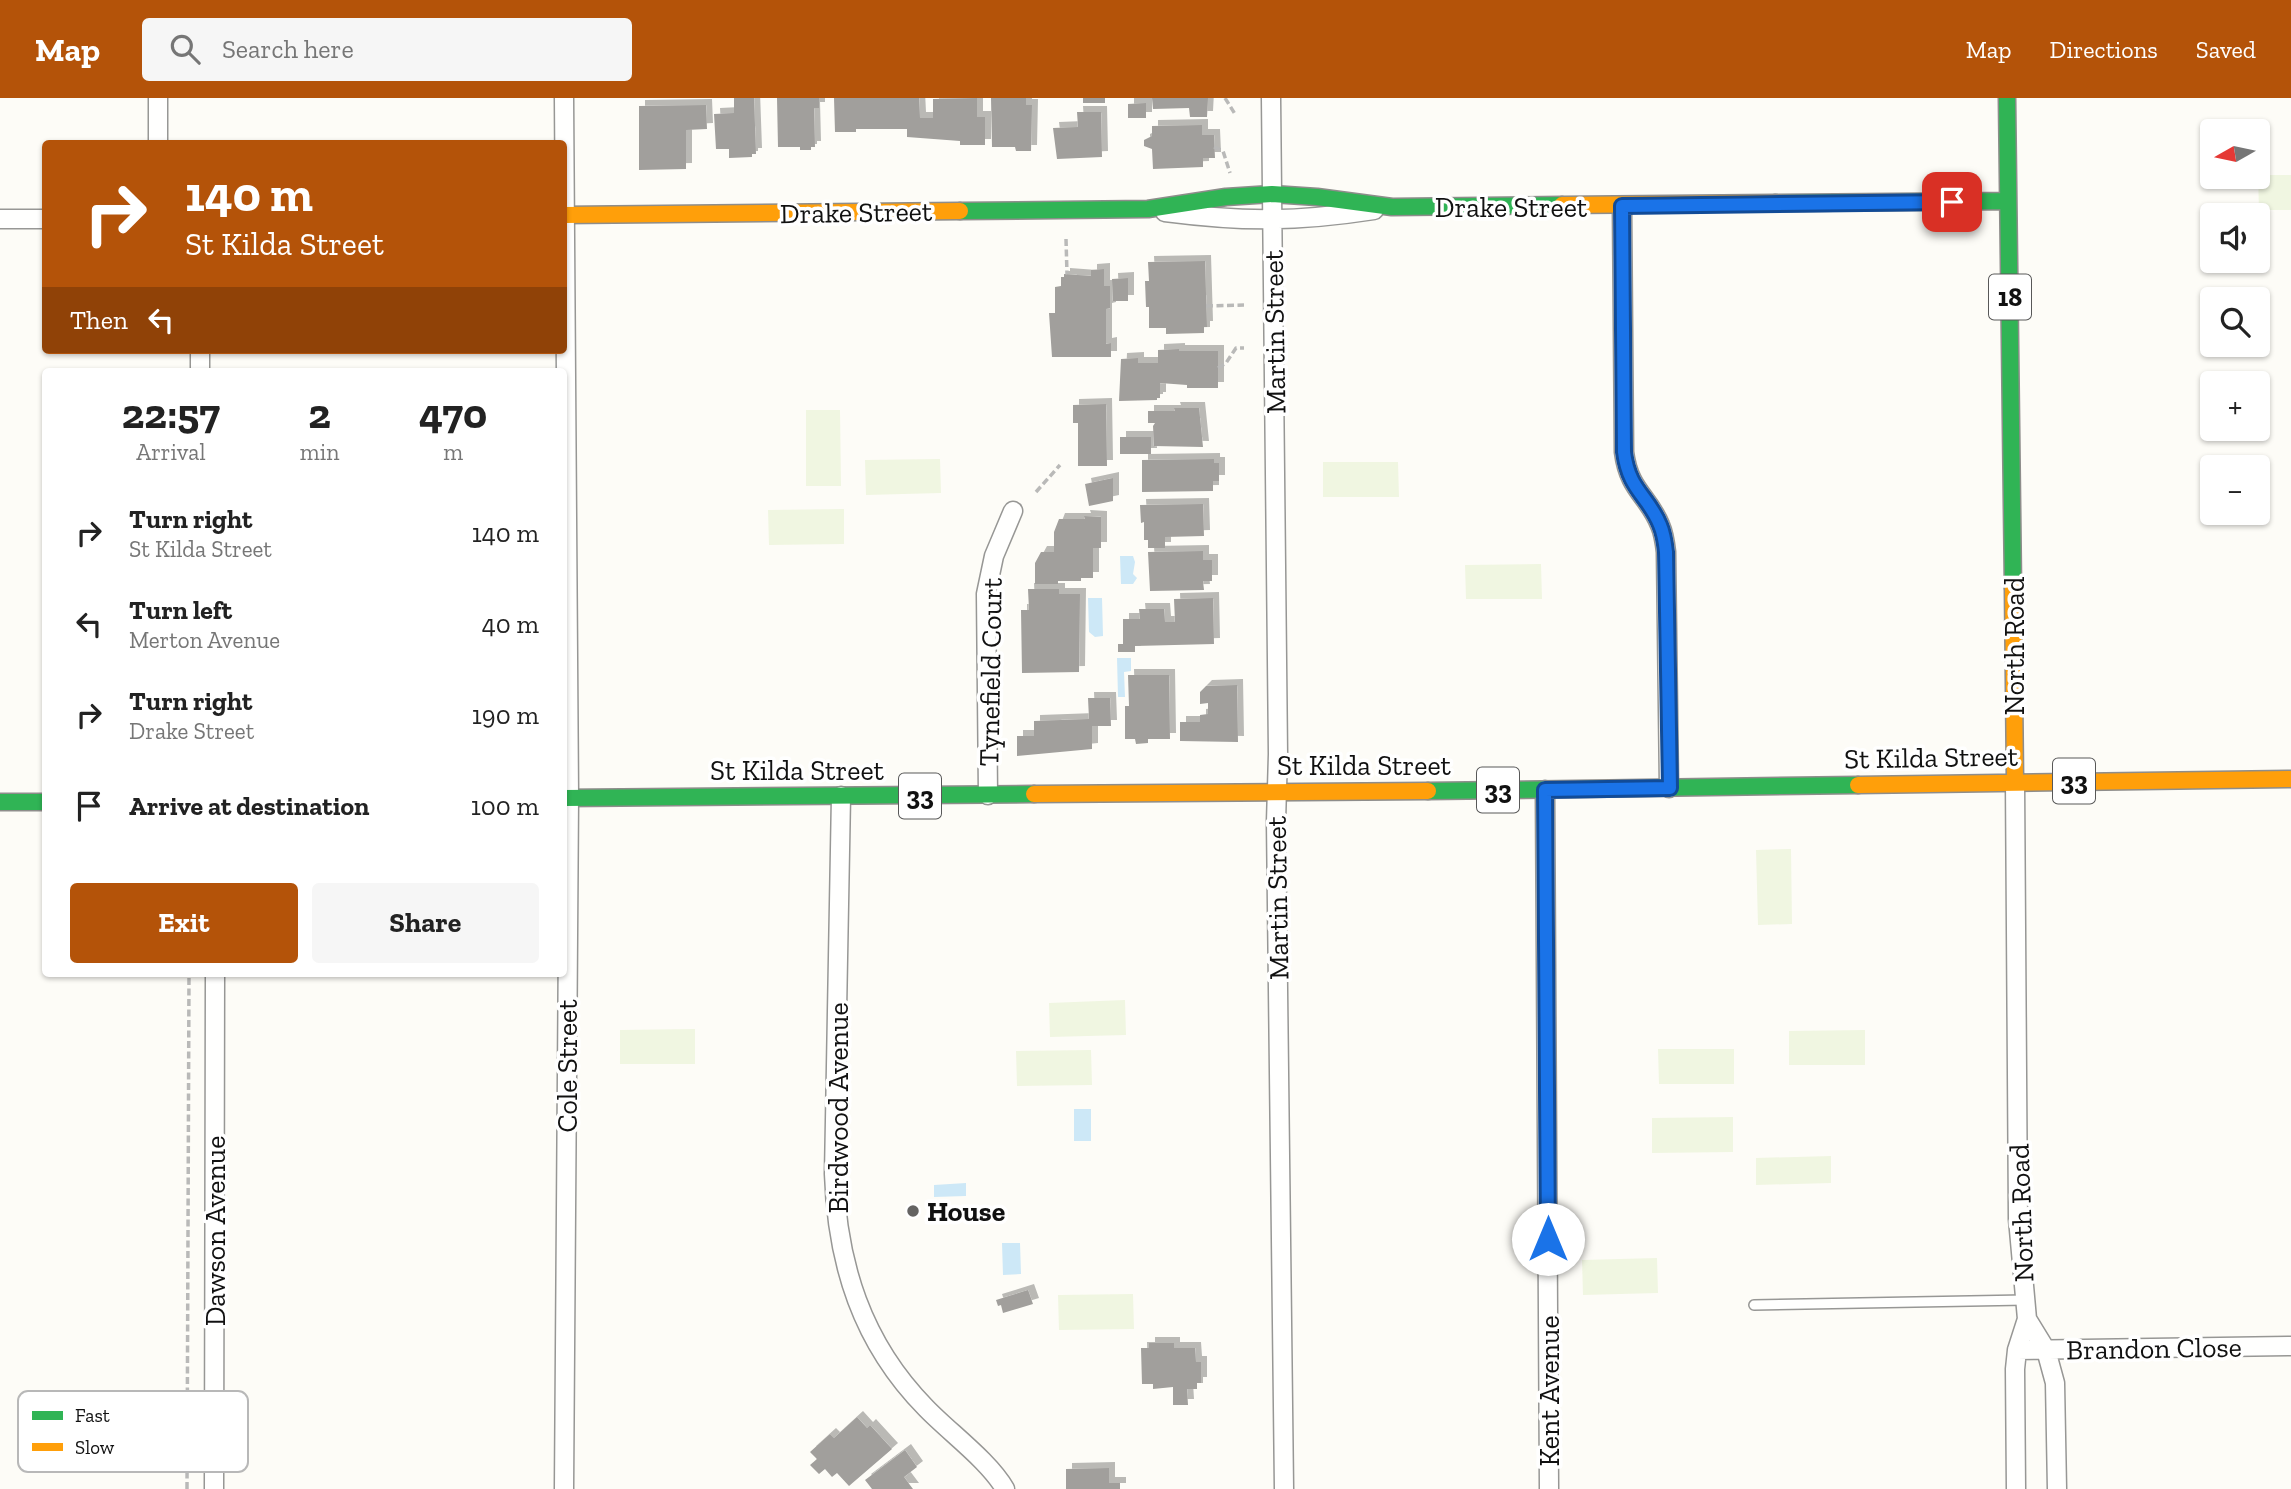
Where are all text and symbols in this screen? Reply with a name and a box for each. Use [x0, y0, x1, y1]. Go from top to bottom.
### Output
search box [142, 18, 632, 81]
text: Map [35, 30, 100, 69]
icon: search [166, 30, 204, 68]
text: Search here [222, 33, 354, 65]
text: Map [1966, 35, 2012, 64]
text: Directions [2050, 35, 2158, 64]
text: Saved [2196, 35, 2256, 64]
north arrow [2200, 119, 2270, 189]
map controls [2200, 119, 2270, 525]
text: 140 m [185, 165, 313, 224]
icon: right [70, 168, 161, 259]
pin [1922, 172, 1982, 232]
icon: arrive [1933, 183, 1971, 221]
street label: Drake Street [1435, 191, 1588, 224]
street label: Drake Street [780, 195, 933, 230]
button: sound [2200, 203, 2270, 273]
text: St Kilda Street [185, 225, 384, 263]
street label: Martin Street [1257, 249, 1292, 414]
road number: 18 [1989, 274, 2031, 320]
button: search [2200, 287, 2270, 357]
icon: left [142, 301, 180, 339]
text: Then [70, 304, 128, 336]
button: + [2200, 371, 2270, 441]
text: 22:57 [122, 388, 220, 439]
text: 2 [308, 388, 331, 439]
text: 470 [419, 388, 487, 439]
text: Arrival [136, 438, 206, 466]
text: min [300, 438, 339, 466]
text: m [443, 438, 463, 466]
button: − [2200, 455, 2270, 525]
text: Turn right [129, 503, 252, 535]
icon: right [70, 514, 108, 552]
text: 140 m [472, 517, 539, 549]
text: St Kilda Street [129, 535, 272, 563]
street label: Tynefield Court [972, 577, 1009, 767]
street label: North Road [1998, 577, 2031, 715]
text: Turn left [129, 594, 232, 626]
icon: left [70, 605, 108, 643]
text: 40 m [482, 608, 539, 640]
text: Merton Avenue [129, 626, 280, 654]
text: Turn right [129, 685, 252, 717]
icon: right [70, 696, 108, 734]
text: 190 m [472, 699, 539, 731]
text: Drake Street [129, 717, 254, 745]
street label: St Kilda Street [1844, 739, 2019, 776]
street label: St Kilda Street [1277, 749, 1452, 782]
street label: St Kilda Street [710, 754, 885, 787]
road number: 33 [2053, 758, 2095, 804]
road number: 33 [1477, 768, 1519, 812]
road number: 33 [899, 774, 941, 818]
icon: arrive [70, 787, 108, 825]
text: Arrive at destination [129, 790, 369, 822]
text: 100 m [471, 790, 539, 822]
street label: Martin Street [1260, 815, 1295, 980]
button: Exit [70, 883, 298, 963]
button: Share [312, 883, 539, 963]
street label: Cole Street [551, 999, 584, 1133]
street label: Birdwood Avenue [822, 1002, 855, 1214]
street label: Dawson Avenue [199, 1136, 232, 1326]
street label: North Road [2003, 1143, 2040, 1283]
place label: House [927, 1195, 1005, 1228]
position arrow [1511, 1202, 1585, 1276]
marker: House [905, 1203, 921, 1219]
street label: Kent Avenue [1533, 1315, 1566, 1467]
street label: Brandon Close [2066, 1330, 2242, 1367]
legend [18, 1391, 248, 1472]
text: Fast [75, 1404, 110, 1427]
text: Slow [75, 1436, 115, 1459]

